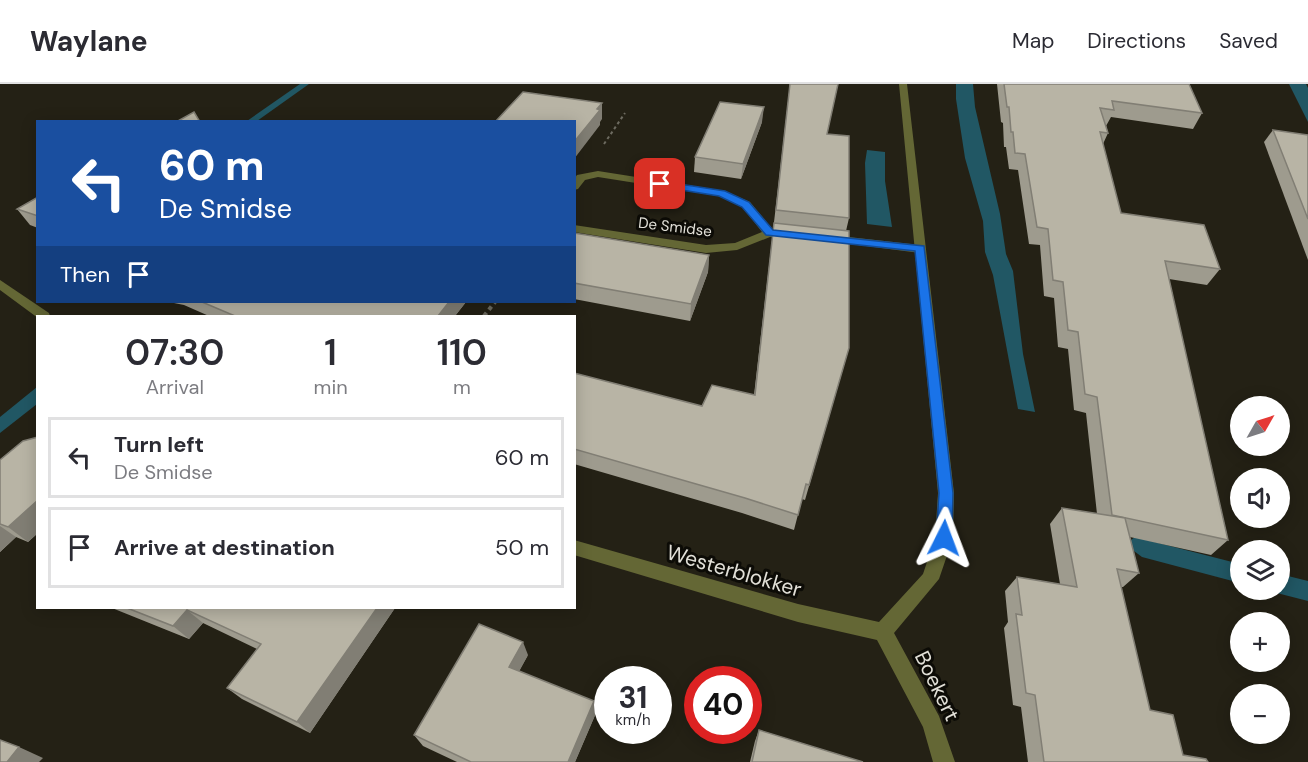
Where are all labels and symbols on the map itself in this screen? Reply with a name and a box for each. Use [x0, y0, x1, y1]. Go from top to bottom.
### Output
pin [634, 158, 685, 209]
street label: De Smidse [637, 213, 713, 241]
north arrow [1230, 396, 1290, 456]
position arrow [912, 506, 976, 570]
street label: Westerblokker [663, 538, 805, 604]
street label: Boekert [908, 646, 966, 726]
speed limit sign: 40 [684, 666, 762, 744]

